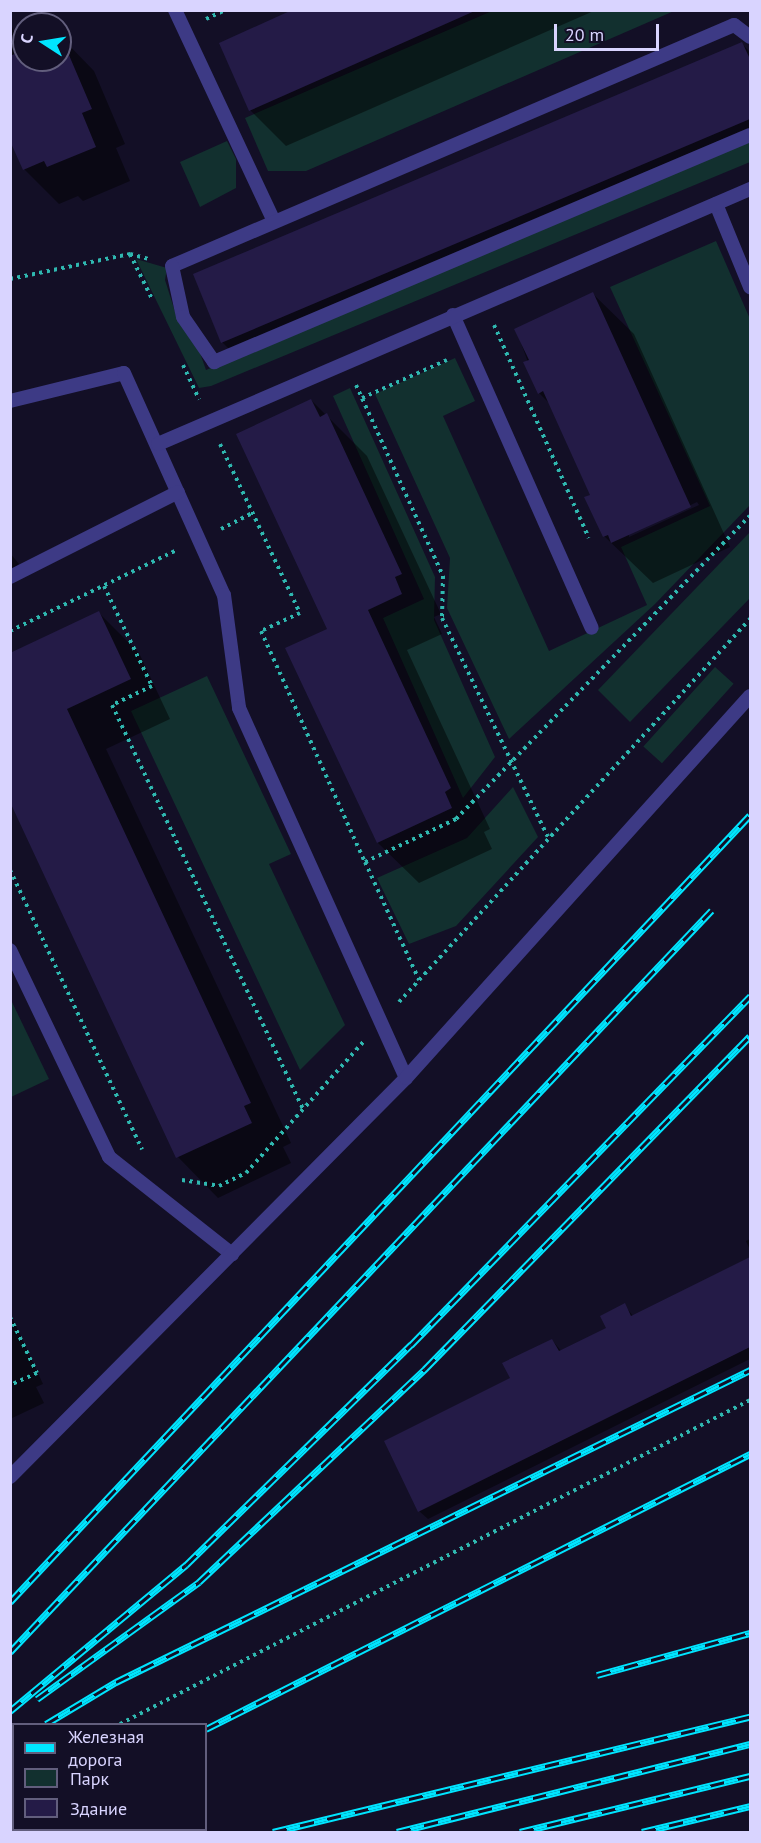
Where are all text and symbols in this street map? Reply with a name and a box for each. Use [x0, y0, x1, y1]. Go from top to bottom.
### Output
north arrow [12, 12, 72, 72]
scale bar [557, 12, 662, 50]
text: 20 m [565, 23, 604, 46]
text: С [16, 32, 37, 45]
legend [12, 1723, 207, 1831]
text: Железная дорога [68, 1725, 144, 1771]
text: Парк [70, 1767, 109, 1790]
text: Здание [70, 1797, 127, 1820]

